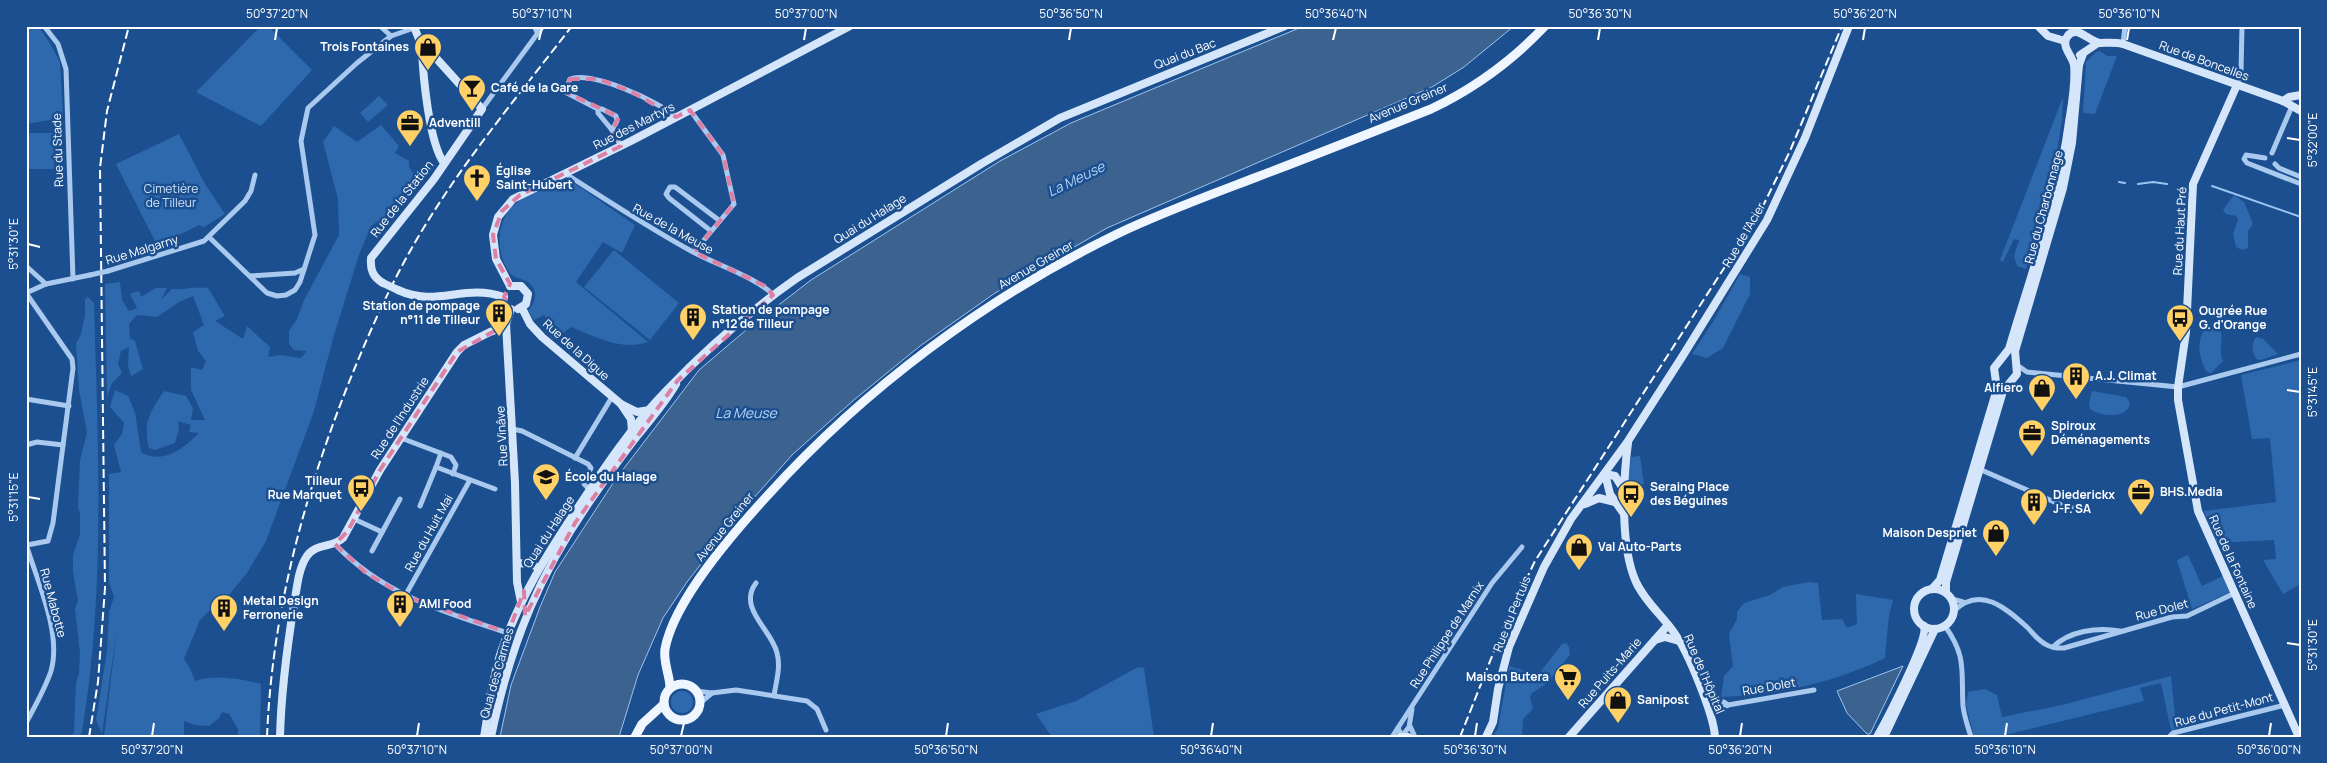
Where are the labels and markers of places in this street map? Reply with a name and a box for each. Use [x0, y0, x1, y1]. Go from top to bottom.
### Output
shop icon: Trois Fontaines [413, 32, 443, 71]
place label: Trois Fontaines [320, 38, 409, 55]
bar icon: Café de la Gare [457, 73, 487, 112]
place label: Café de la Gare [491, 79, 578, 96]
office icon: Adventill [395, 108, 425, 147]
place label: Adventill [429, 114, 481, 131]
place label: Église Saint-Hubert [496, 162, 573, 193]
church icon: Église Saint-Hubert [462, 163, 492, 202]
place label: Station de pompage n°11 de Tilleur [363, 297, 480, 328]
building icon: Station de pompage n°11 de Tilleur [484, 298, 514, 337]
place label: Station de pompage n°12 de Tilleur [712, 301, 829, 332]
building icon: Station de pompage n°12 de Tilleur [678, 302, 708, 341]
place label: Ougrée Rue G. d'Orange [2199, 302, 2267, 333]
bus stop icon: Ougrée Rue G. d'Orange [2165, 303, 2195, 342]
building icon: A.J. Climat [2061, 361, 2091, 400]
place label: A.J. Climat [2095, 367, 2157, 384]
shop icon: Alfiero [2027, 373, 2057, 412]
place label: Alfiero [1984, 379, 2023, 396]
place label: Spiroux Déménagements [2051, 417, 2151, 448]
office icon: Spiroux Déménagements [2017, 418, 2047, 457]
school or university icon: École du Halage [531, 462, 561, 501]
place label: École du Halage [565, 468, 657, 485]
place label: Tilleur Rue Marquet [268, 472, 342, 503]
bus stop icon: Tilleur Rue Marquet [346, 473, 376, 512]
office icon: BHS.Media [2126, 477, 2156, 516]
place label: Seraing Place des Béguines [1650, 478, 1729, 509]
bus stop icon: Seraing Place des Béguines [1616, 479, 1646, 518]
place label: BHS.Media [2160, 483, 2223, 500]
place label: Diederickx J-F. SA [2053, 486, 2115, 517]
building icon: Diederickx J-F. SA [2019, 487, 2049, 526]
shop icon: Maison Despriet [1981, 518, 2011, 557]
place label: Maison Despriet [1883, 524, 1977, 541]
shop icon: Val Auto-Parts [1564, 532, 1594, 571]
place label: Val Auto-Parts [1598, 538, 1682, 555]
building icon: AMI Food [385, 589, 415, 628]
place label: Metal Design Ferronerie [243, 592, 319, 623]
building icon: Metal Design Ferronerie [209, 593, 239, 632]
place label: AMI Food [419, 595, 471, 612]
supermarket icon: Maison Butera [1553, 662, 1583, 701]
place label: Maison Butera [1466, 668, 1549, 685]
shop icon: Sanipost [1603, 685, 1633, 724]
place label: Sanipost [1637, 691, 1689, 708]

